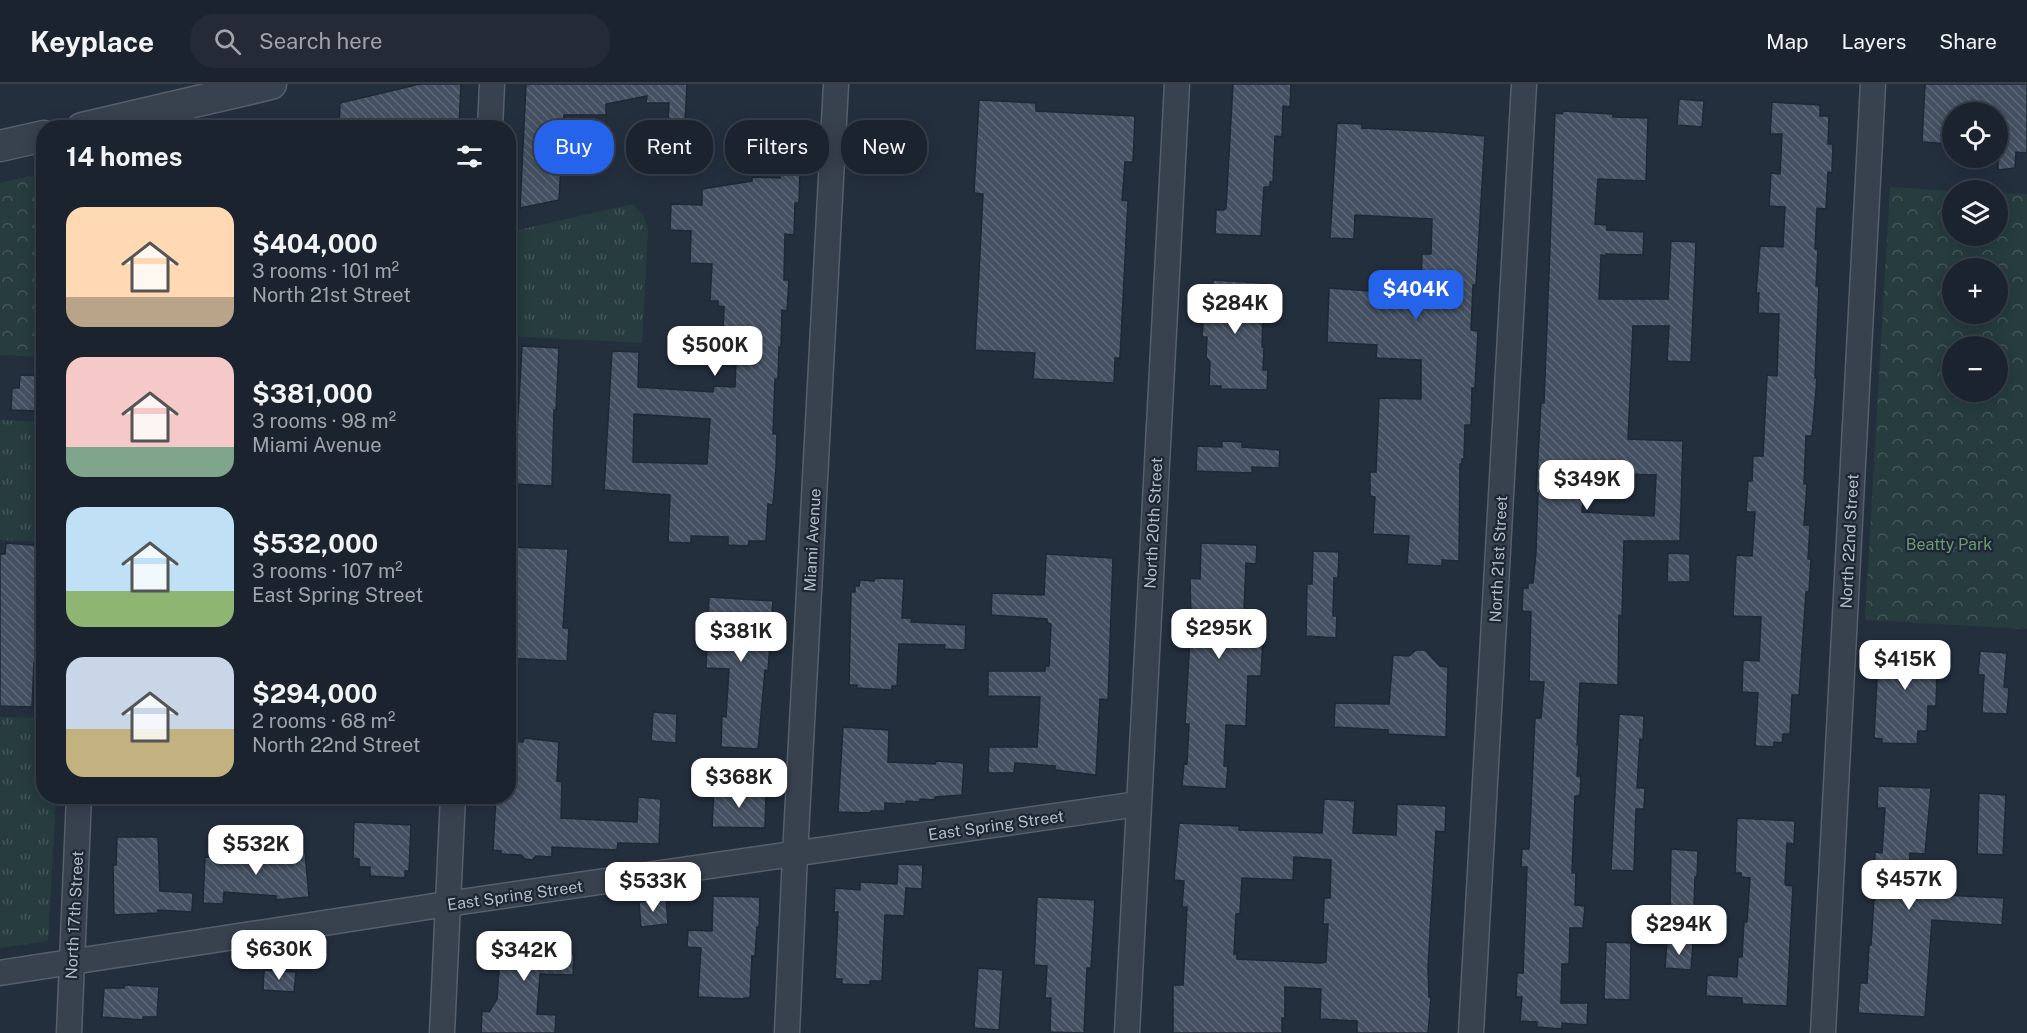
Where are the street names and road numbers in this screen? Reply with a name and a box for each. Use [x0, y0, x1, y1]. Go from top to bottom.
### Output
street label: North 20th Street [1141, 457, 1166, 589]
street label: North 22nd Street [1836, 473, 1863, 609]
street label: Miami Avenue [800, 488, 825, 592]
street label: North 21st Street [1486, 495, 1511, 623]
street label: East Spring Street [927, 807, 1065, 844]
street label: North 17th Street [62, 850, 87, 980]
street label: East Spring Street [446, 877, 584, 914]

